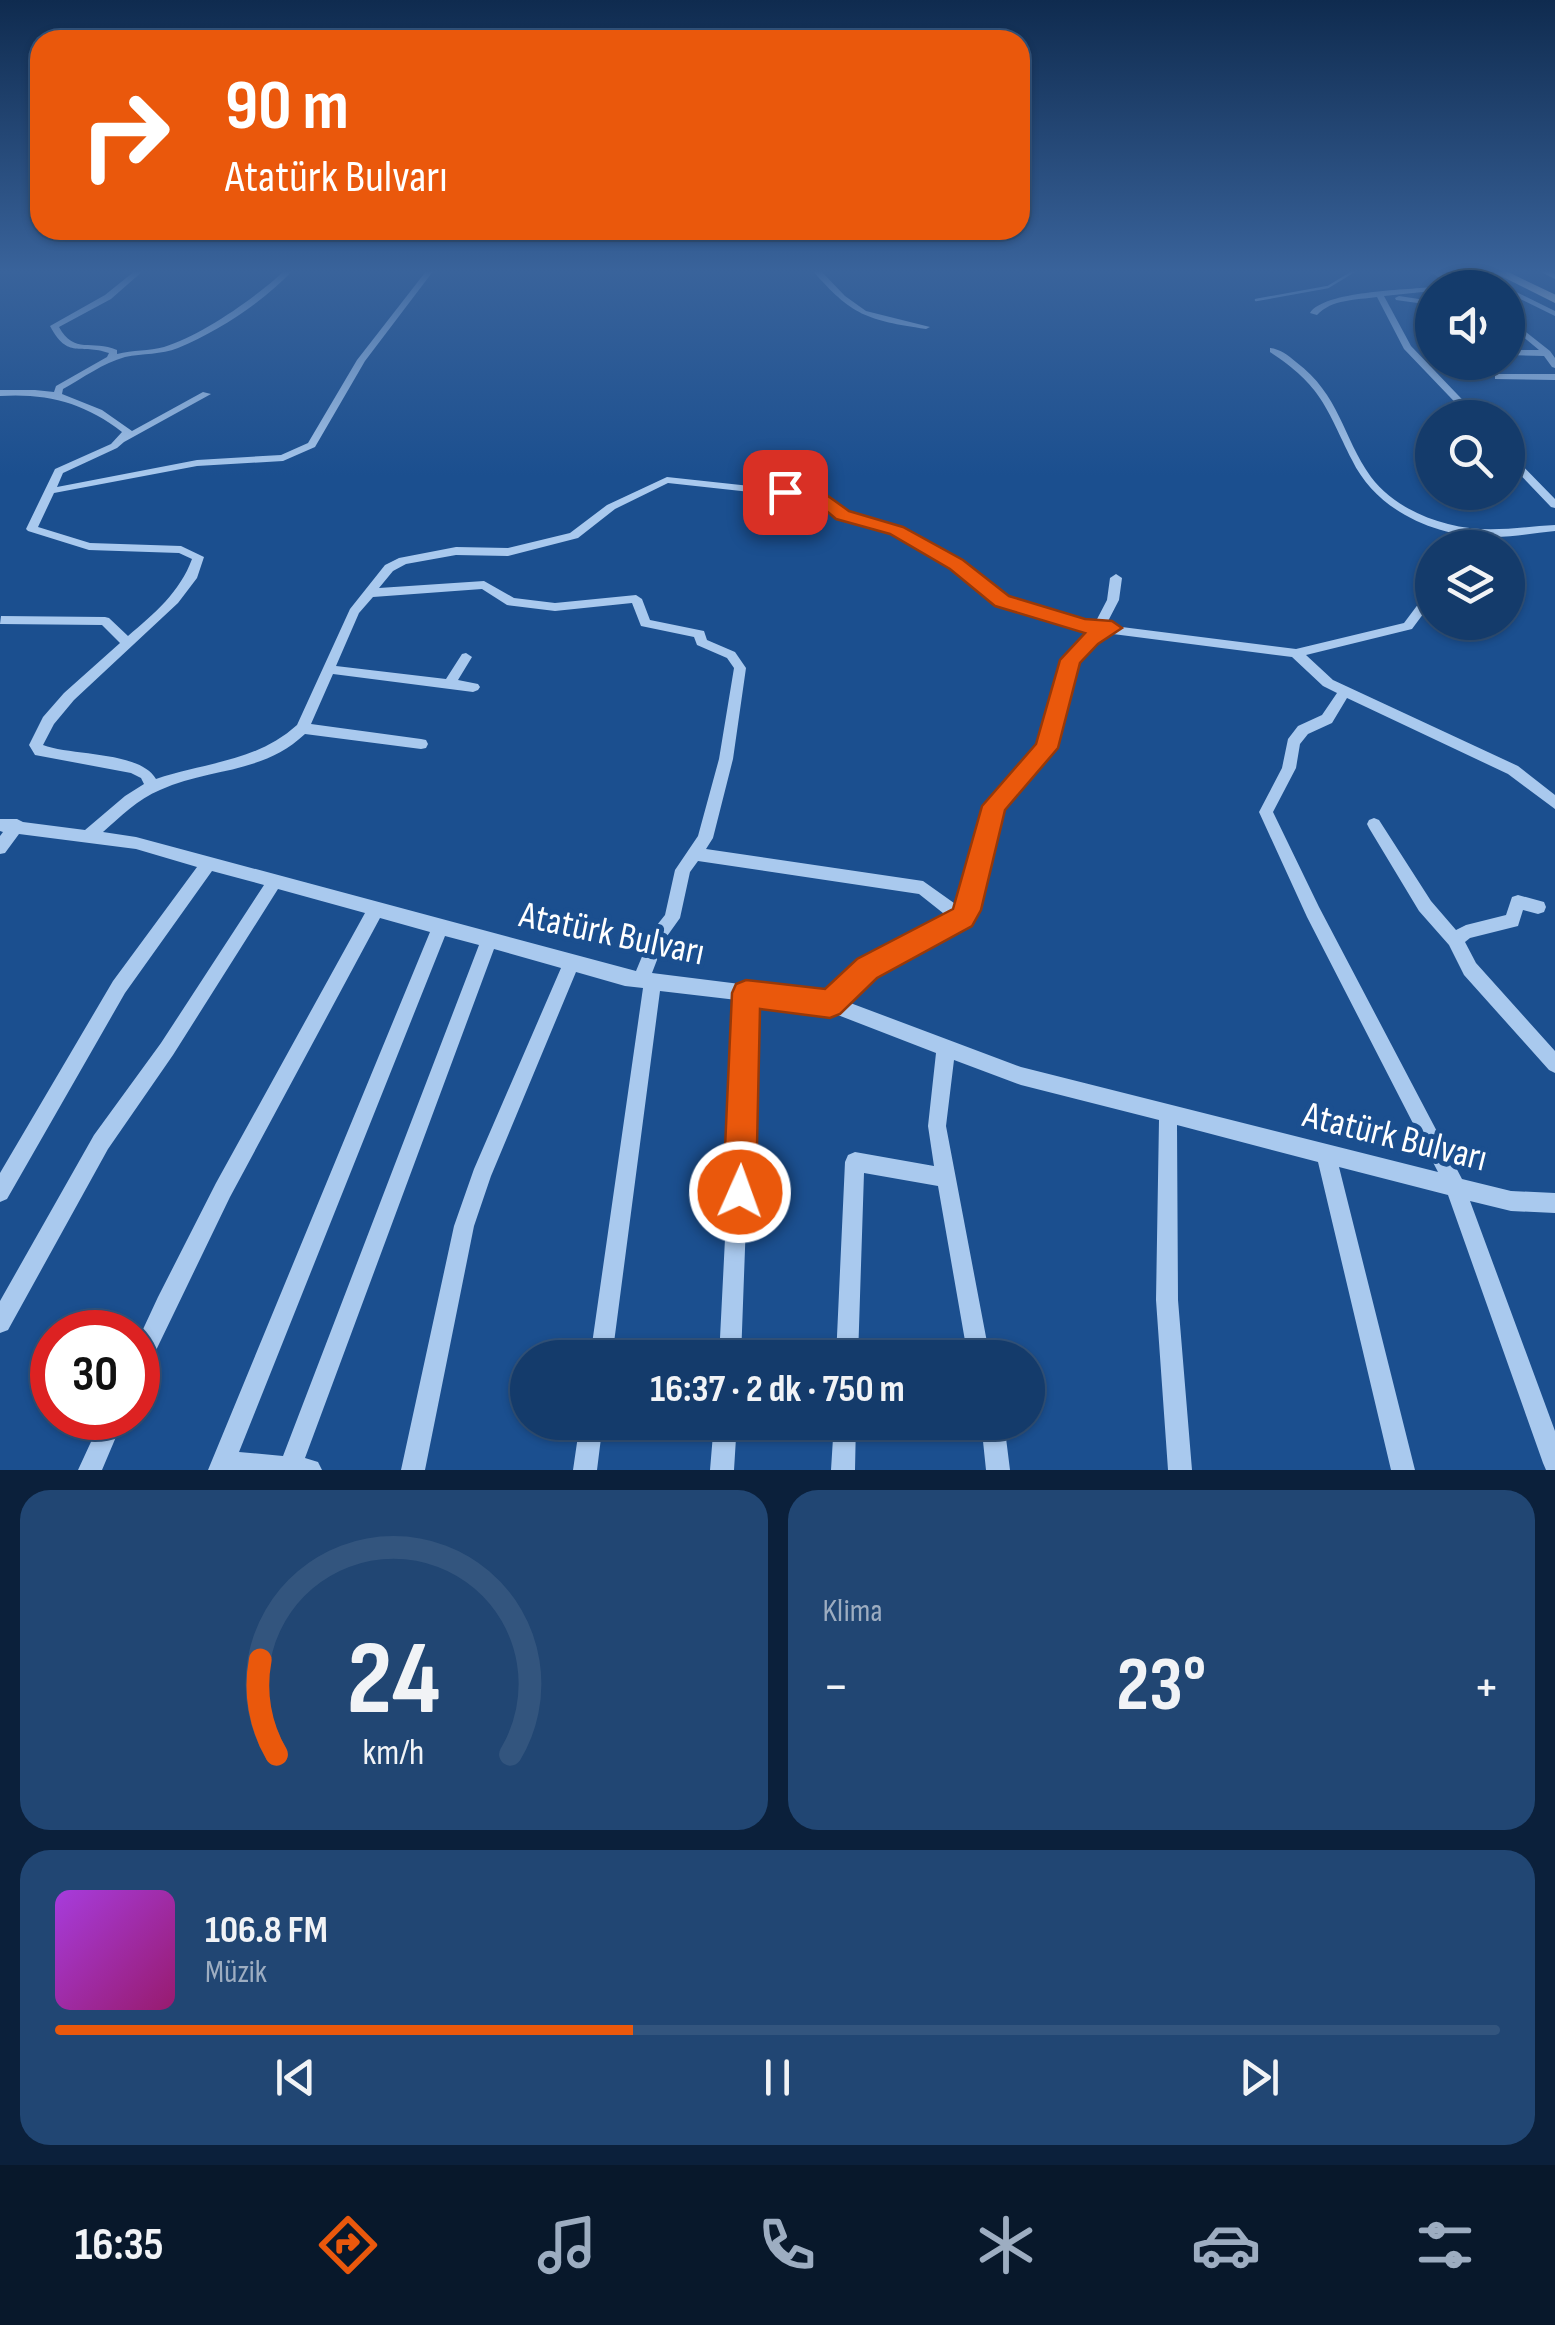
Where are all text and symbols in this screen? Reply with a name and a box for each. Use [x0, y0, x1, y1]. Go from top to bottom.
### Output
text: 90 m [225, 65, 349, 149]
icon: right [60, 70, 190, 200]
text: Atatürk Bulvarı [225, 150, 448, 205]
map controls [1415, 270, 1525, 640]
button: sound [1415, 270, 1525, 380]
button: search [1415, 400, 1525, 510]
pin [743, 450, 828, 535]
icon: arrive [758, 465, 813, 520]
button: layers [1415, 530, 1525, 640]
street label: Atatürk Bulvarı [514, 892, 709, 976]
street label: Atatürk Bulvarı [1297, 1092, 1492, 1182]
position arrow [688, 1140, 792, 1244]
speed limit sign: 30 [30, 1310, 160, 1440]
text: 16:37 · 2 dk · 750 m [650, 1367, 905, 1412]
text: Klima [823, 1592, 883, 1631]
text: 24 [347, 1618, 441, 1743]
text: 23° [1116, 1641, 1206, 1732]
text: − [823, 1654, 849, 1721]
text: + [1473, 1654, 1500, 1721]
text: km/h [363, 1732, 425, 1775]
text: 106.8 FM [205, 1908, 328, 1953]
text: Müzik [205, 1953, 267, 1992]
icon: previous [268, 2050, 323, 2105]
icon: pause [750, 2050, 805, 2105]
icon: next [1232, 2050, 1287, 2105]
icon: directions [313, 2210, 383, 2280]
icon: music [532, 2210, 602, 2280]
icon: phone [752, 2210, 822, 2280]
icon: climate [971, 2210, 1041, 2280]
icon: car [1191, 2210, 1261, 2280]
icon: filters [1410, 2210, 1480, 2280]
text: 16:35 [75, 2218, 164, 2273]

